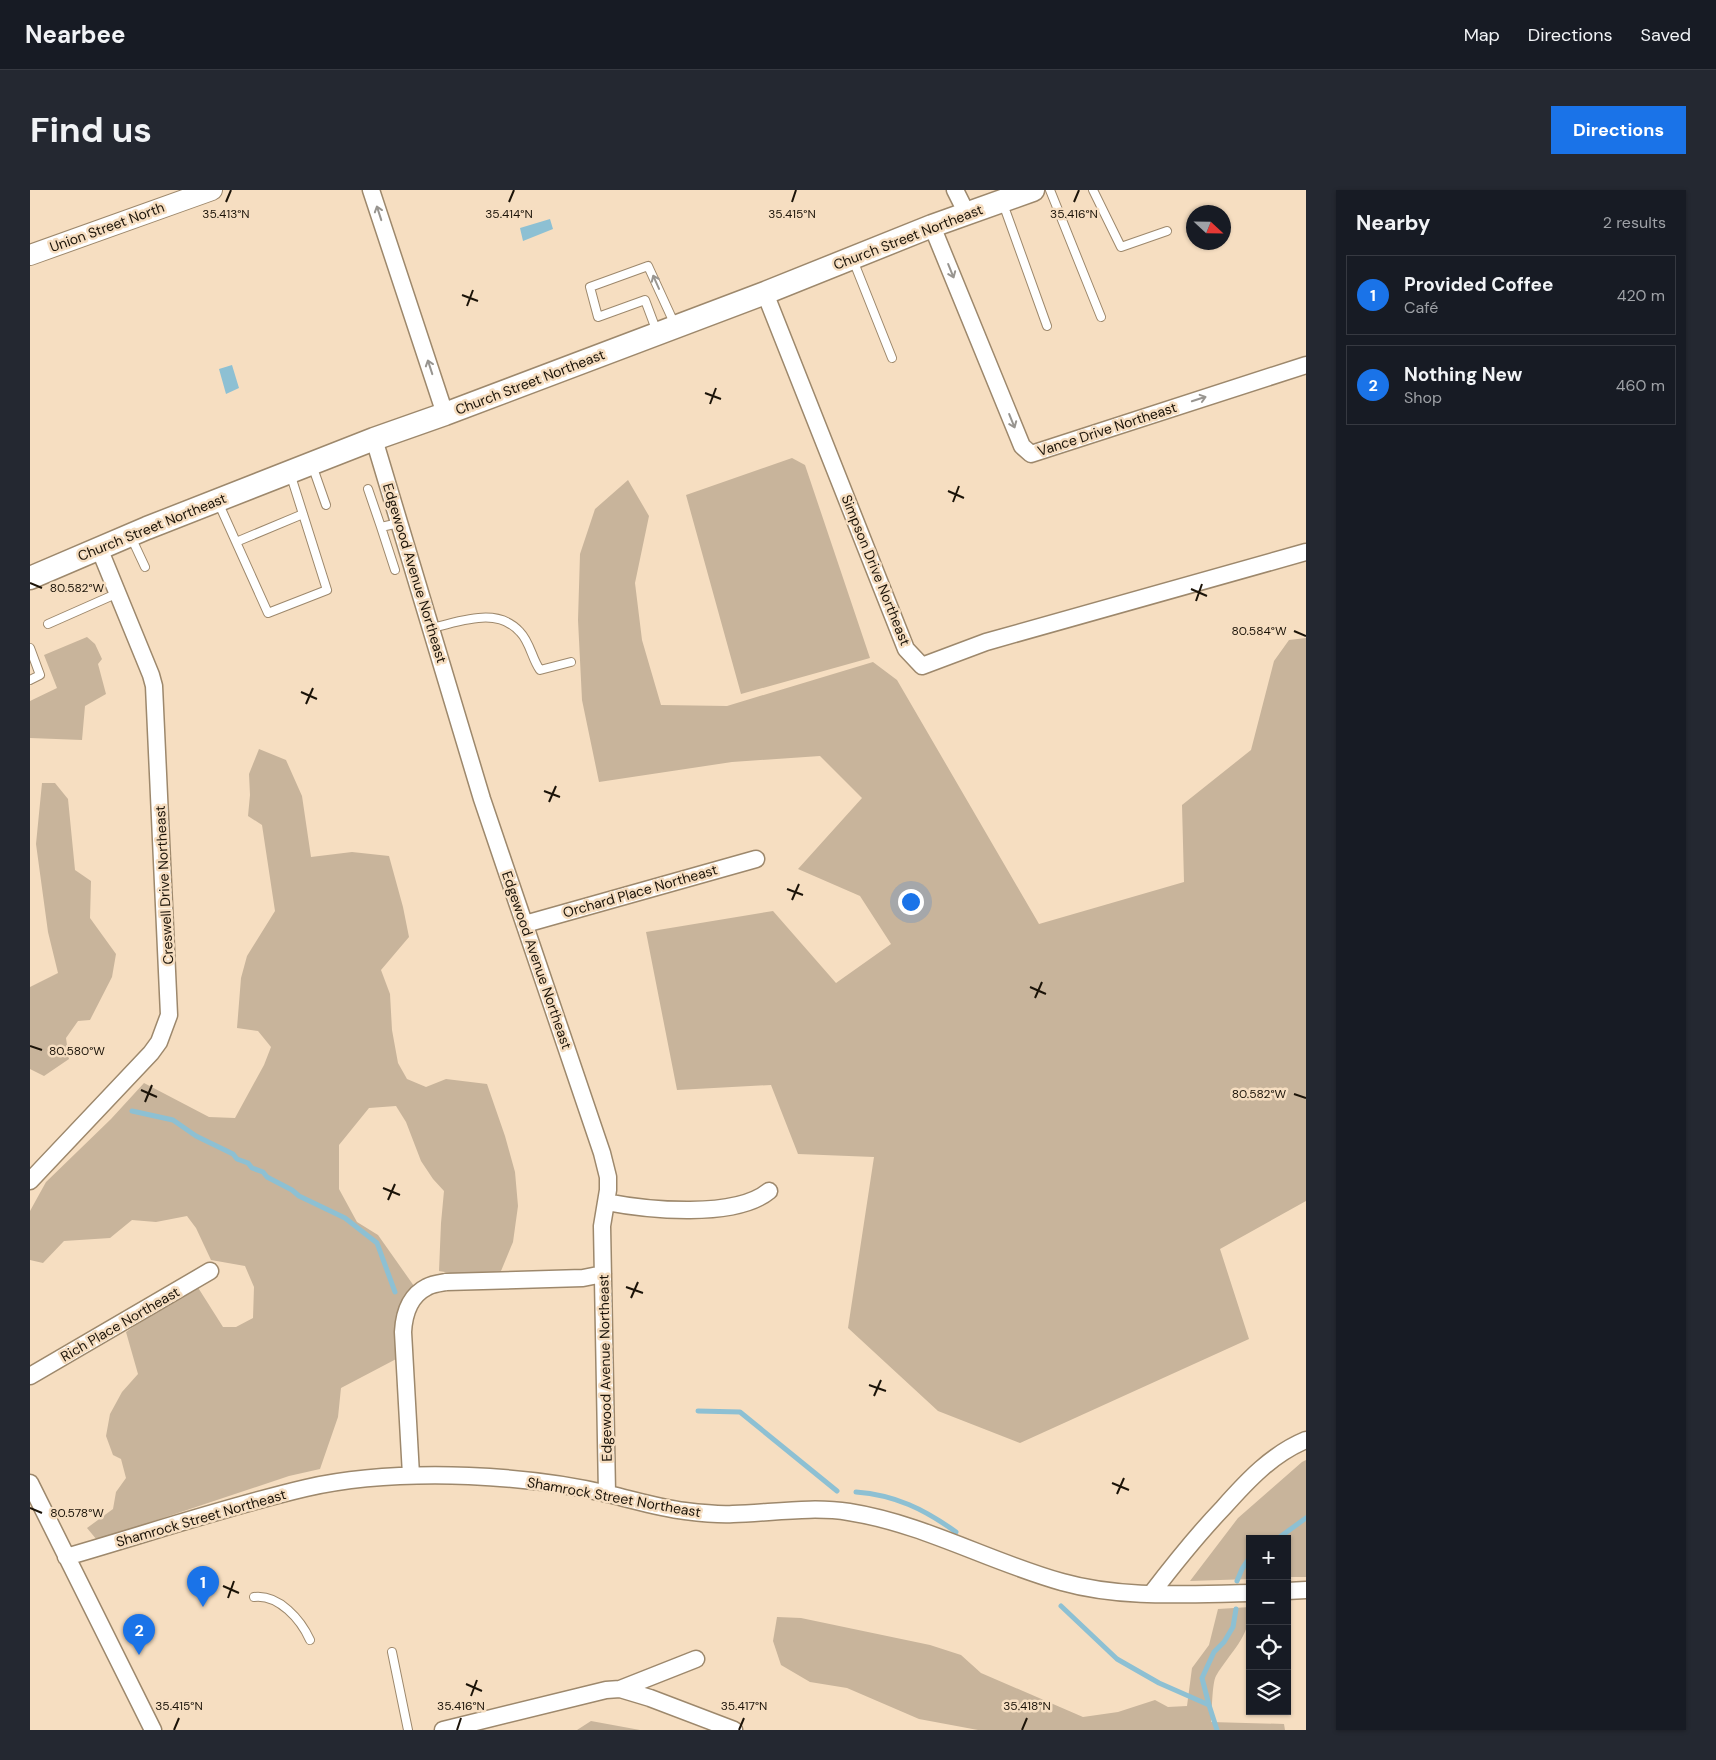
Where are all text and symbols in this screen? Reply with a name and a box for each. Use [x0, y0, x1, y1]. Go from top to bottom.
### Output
text: Nearbee [25, 19, 125, 50]
text: Map [1464, 23, 1500, 47]
text: Directions [1528, 23, 1613, 47]
text: Saved [1641, 23, 1691, 47]
button: Directions [1551, 106, 1686, 154]
text: Find us [30, 107, 152, 153]
street label: Union Street North [47, 198, 167, 256]
street label: Church Street Northeast [831, 200, 985, 274]
north arrow [1186, 205, 1231, 250]
text: 35.413°N [202, 206, 250, 222]
one-way arrow [374, 206, 383, 222]
text: 35.414°N [485, 206, 533, 222]
text: 35.415°N [768, 206, 816, 222]
text: 35.416°N [1050, 206, 1098, 222]
text: Nearby [1356, 209, 1430, 237]
text: 2 results [1603, 212, 1666, 233]
one-way arrow [946, 263, 956, 278]
text: Provided Coffee [1404, 272, 1553, 297]
one-way arrow [650, 275, 660, 290]
text: 1 [1370, 285, 1376, 306]
text: 420 m [1617, 285, 1665, 306]
text: Café [1404, 297, 1438, 318]
street label: Church Street Northeast [453, 345, 607, 419]
one-way arrow [425, 360, 434, 376]
text: Nothing New [1404, 362, 1522, 387]
text: 2 [1368, 375, 1378, 396]
text: 460 m [1616, 375, 1665, 396]
text: Shop [1404, 387, 1442, 408]
one-way arrow [1191, 394, 1207, 404]
street label: Vance Drive Northeast [1035, 398, 1179, 460]
one-way arrow [1008, 413, 1018, 428]
street label: Edgewood Avenue Northeast [379, 481, 451, 665]
street label: Church Street Northeast [75, 489, 229, 565]
street label: Simpson Drive Northeast [837, 492, 915, 648]
text: 80.582°W [50, 580, 105, 596]
text: 80.584°W [1231, 623, 1287, 639]
street label: Creswell Drive Northeast [151, 805, 177, 965]
street label: Orchard Place Northeast [561, 860, 719, 922]
street label: Edgewood Avenue Northeast [498, 869, 576, 1051]
your location [898, 889, 924, 915]
text: 80.580°W [49, 1043, 105, 1059]
text: 80.582°W [1232, 1086, 1287, 1102]
street label: Edgewood Avenue Northeast [594, 1274, 616, 1462]
street label: Rich Place Northeast [57, 1283, 183, 1365]
street label: Shamrock Street Northeast [526, 1473, 702, 1521]
street label: Shamrock Street Northeast [114, 1485, 288, 1551]
text: 80.578°W [50, 1505, 104, 1521]
map controls [1246, 1535, 1291, 1715]
button: + [1246, 1535, 1291, 1580]
pin: 1 [187, 1566, 219, 1607]
button: − [1246, 1580, 1291, 1625]
pin: 2 [123, 1614, 155, 1655]
button: locate [1246, 1625, 1291, 1670]
button: layers [1246, 1670, 1291, 1715]
text: 35.415°N [155, 1698, 203, 1714]
text: 35.416°N [437, 1698, 485, 1714]
text: 35.417°N [721, 1698, 767, 1714]
text: 35.418°N [1003, 1698, 1051, 1714]

